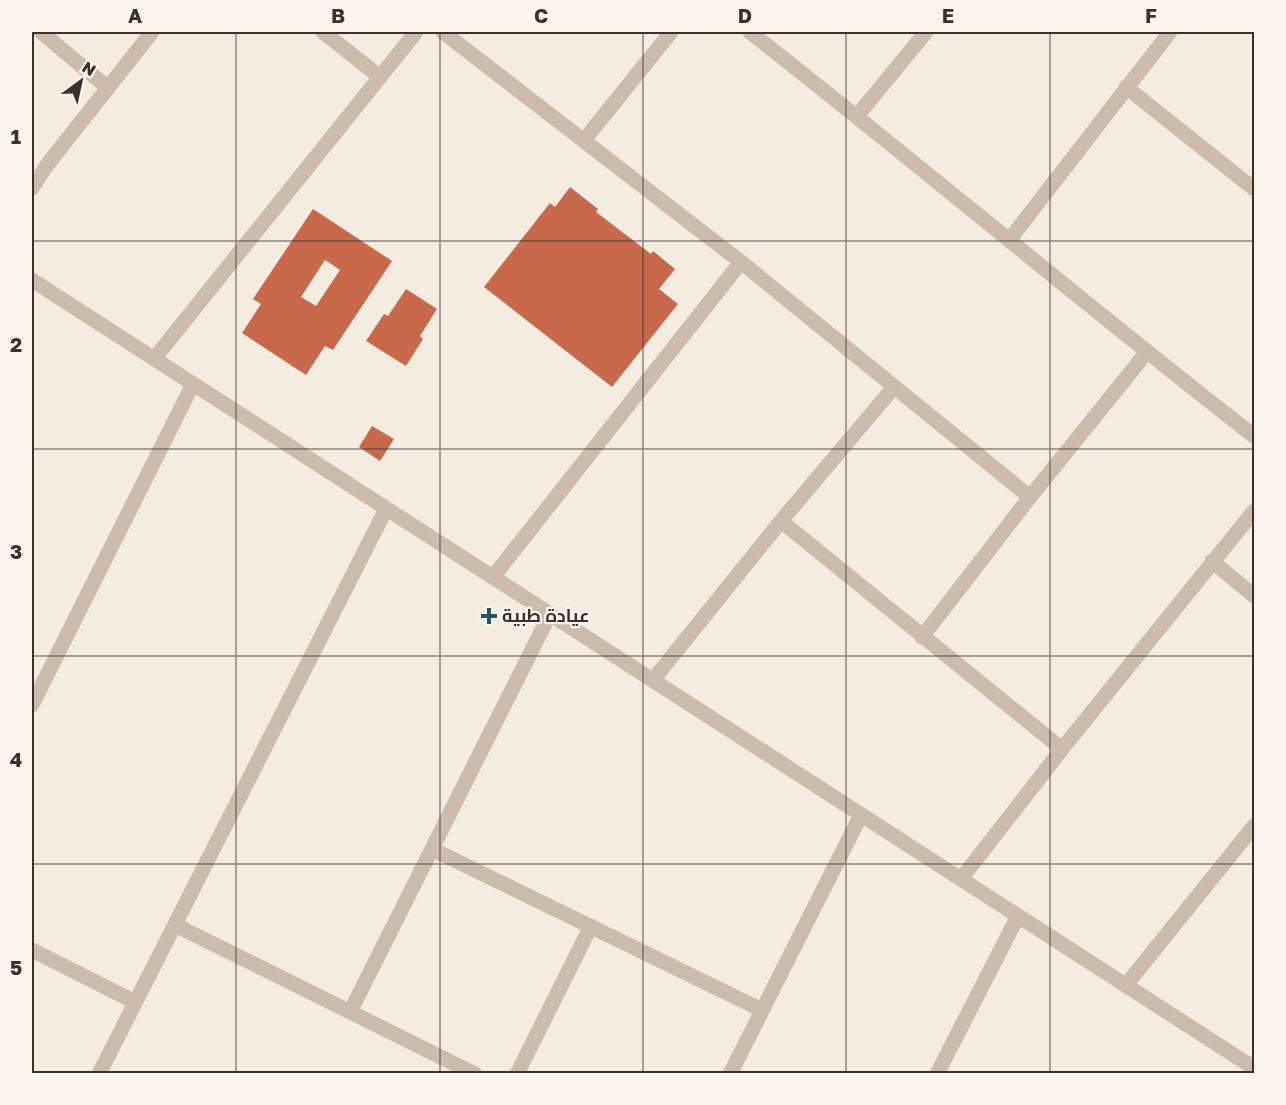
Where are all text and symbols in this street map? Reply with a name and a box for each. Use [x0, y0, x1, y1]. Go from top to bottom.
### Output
text: A [128, 3, 142, 27]
text: B [331, 3, 345, 27]
text: C [534, 3, 548, 27]
text: D [738, 3, 752, 27]
text: E [942, 3, 954, 27]
text: F [1145, 3, 1157, 27]
north arrow [51, 51, 111, 111]
text: N [79, 57, 100, 80]
text: 1 [11, 124, 21, 148]
text: 2 [10, 332, 22, 356]
text: 3 [10, 539, 22, 563]
place label: عيادة طبية [502, 604, 590, 626]
marker: عيادة طبية [480, 607, 498, 625]
text: 4 [10, 747, 22, 771]
text: 5 [10, 955, 22, 979]

